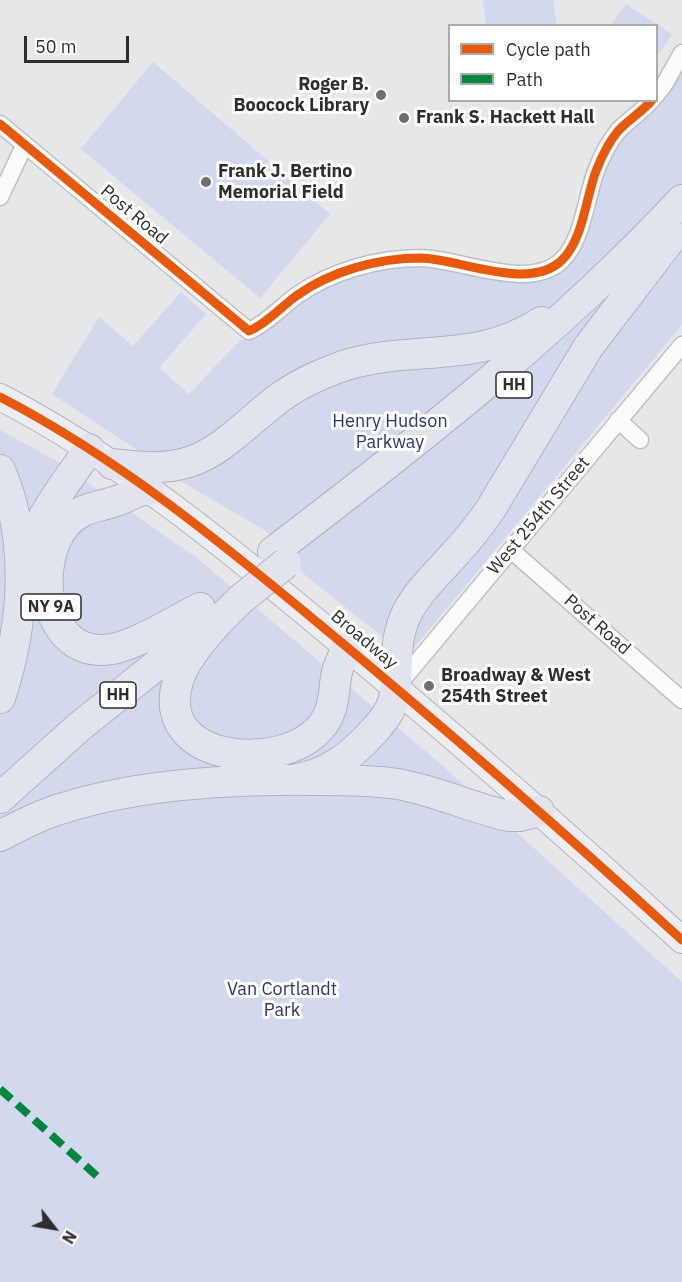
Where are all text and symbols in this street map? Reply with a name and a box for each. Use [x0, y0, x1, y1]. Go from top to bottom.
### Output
scale bar [27, 24, 132, 62]
legend [448, 24, 658, 102]
text: 50 m [35, 35, 77, 58]
text: Cycle path [506, 38, 591, 61]
text: Path [506, 68, 543, 91]
place label: Roger B. Boocock Library [233, 74, 369, 116]
marker: Roger B. Boocock Library [374, 88, 388, 102]
place label: Frank S. Hackett Hall [416, 107, 594, 129]
marker: Frank S. Hackett Hall [397, 111, 411, 125]
place label: Frank J. Bertino Memorial Field [218, 161, 352, 204]
marker: Frank J. Bertino Memorial Field [199, 175, 213, 189]
street label: Post Road [96, 181, 172, 249]
road number: HH [496, 372, 532, 398]
park label: Henry Hudson Parkway [332, 411, 448, 454]
street label: West 254th Street [483, 453, 595, 579]
street label: Post Road [559, 590, 635, 660]
road number: NY 9A [21, 594, 81, 620]
street label: Broadway [326, 606, 402, 674]
place label: Broadway & West 254th Street [441, 665, 591, 708]
marker: Broadway & West 254th Street [422, 679, 436, 693]
road number: HH [100, 682, 136, 708]
park label: Van Cortlandt Park [227, 979, 337, 1022]
north arrow [24, 1198, 84, 1258]
text: N [58, 1227, 81, 1247]

